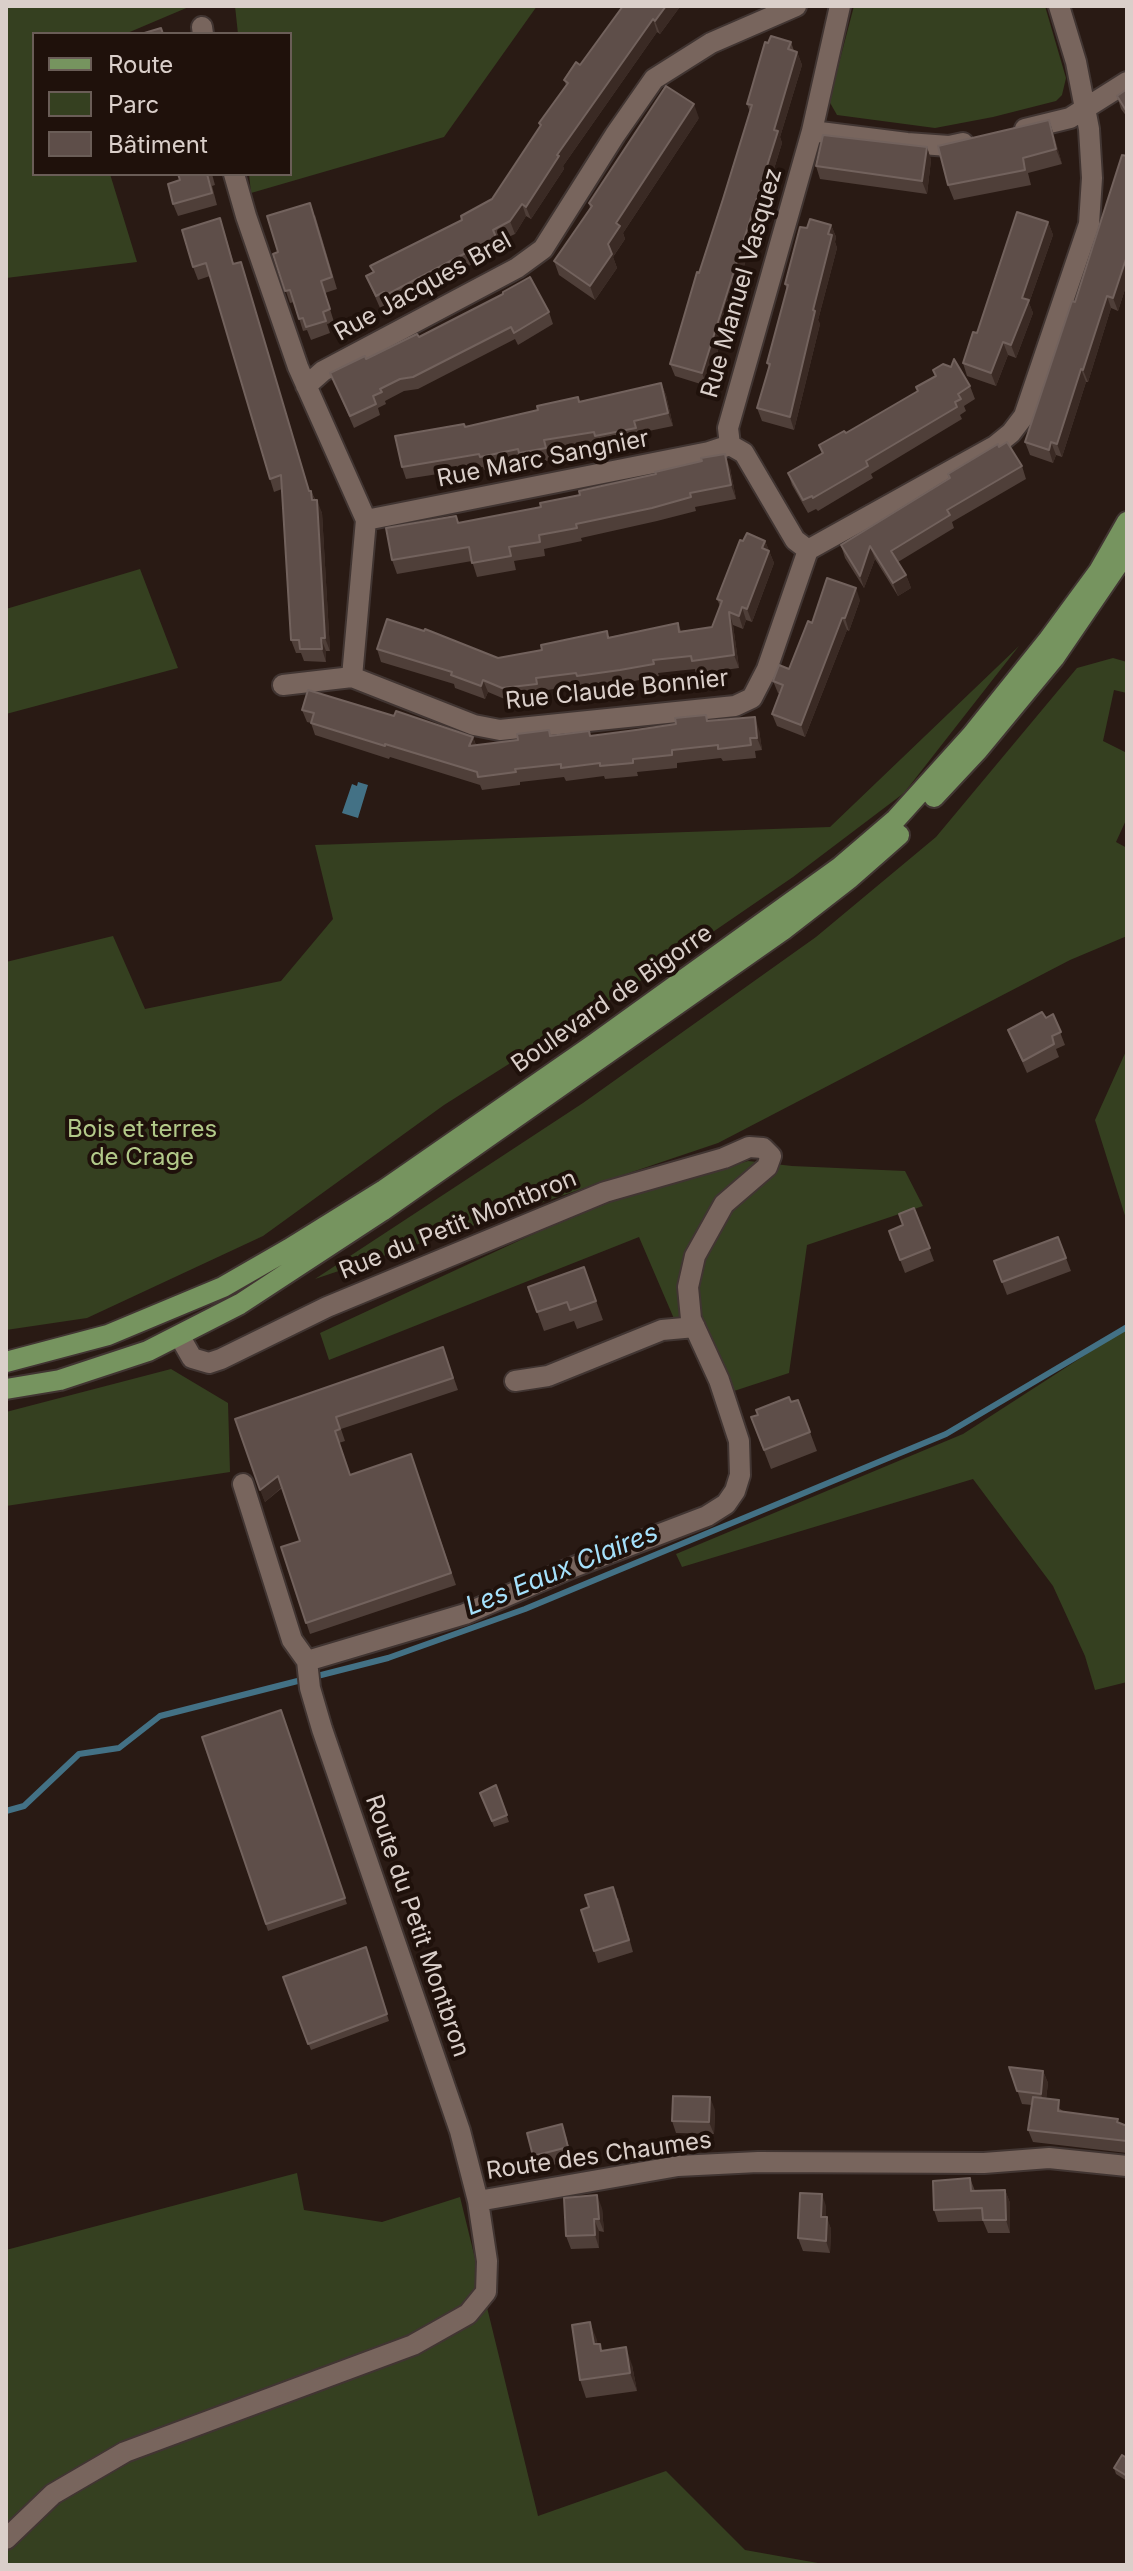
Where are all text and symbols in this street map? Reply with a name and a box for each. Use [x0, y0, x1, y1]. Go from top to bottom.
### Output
legend [32, 32, 292, 176]
text: Route [108, 50, 173, 79]
text: Parc [108, 90, 159, 119]
text: Bâtiment [108, 130, 208, 159]
street label: Rue Manuel Vasquez [695, 165, 789, 401]
street label: Rue Jacques Brel [330, 226, 516, 348]
street label: Rue Marc Sangnier [435, 424, 651, 494]
street label: Rue Claude Bonnier [504, 664, 730, 716]
street label: Boulevard de Bigorre [506, 919, 718, 1079]
park label: Bois et terres de Crage [67, 1116, 217, 1172]
street label: Rue du Petit Montbron [335, 1164, 581, 1286]
water label: Les Eaux Claires [461, 1517, 663, 1623]
street label: Route du Petit Montbron [359, 1791, 475, 2061]
street label: Route des Chaumes [484, 2126, 714, 2186]

